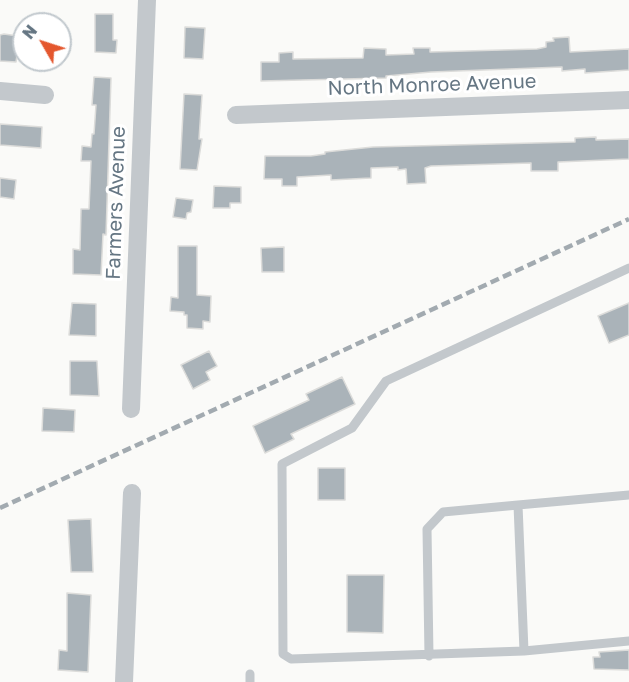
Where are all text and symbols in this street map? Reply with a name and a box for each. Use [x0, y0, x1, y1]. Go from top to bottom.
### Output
north arrow [12, 12, 72, 72]
text: N [18, 21, 41, 43]
street label: North Monroe Avenue [327, 69, 537, 101]
street label: Farmers Avenue [101, 126, 131, 280]

